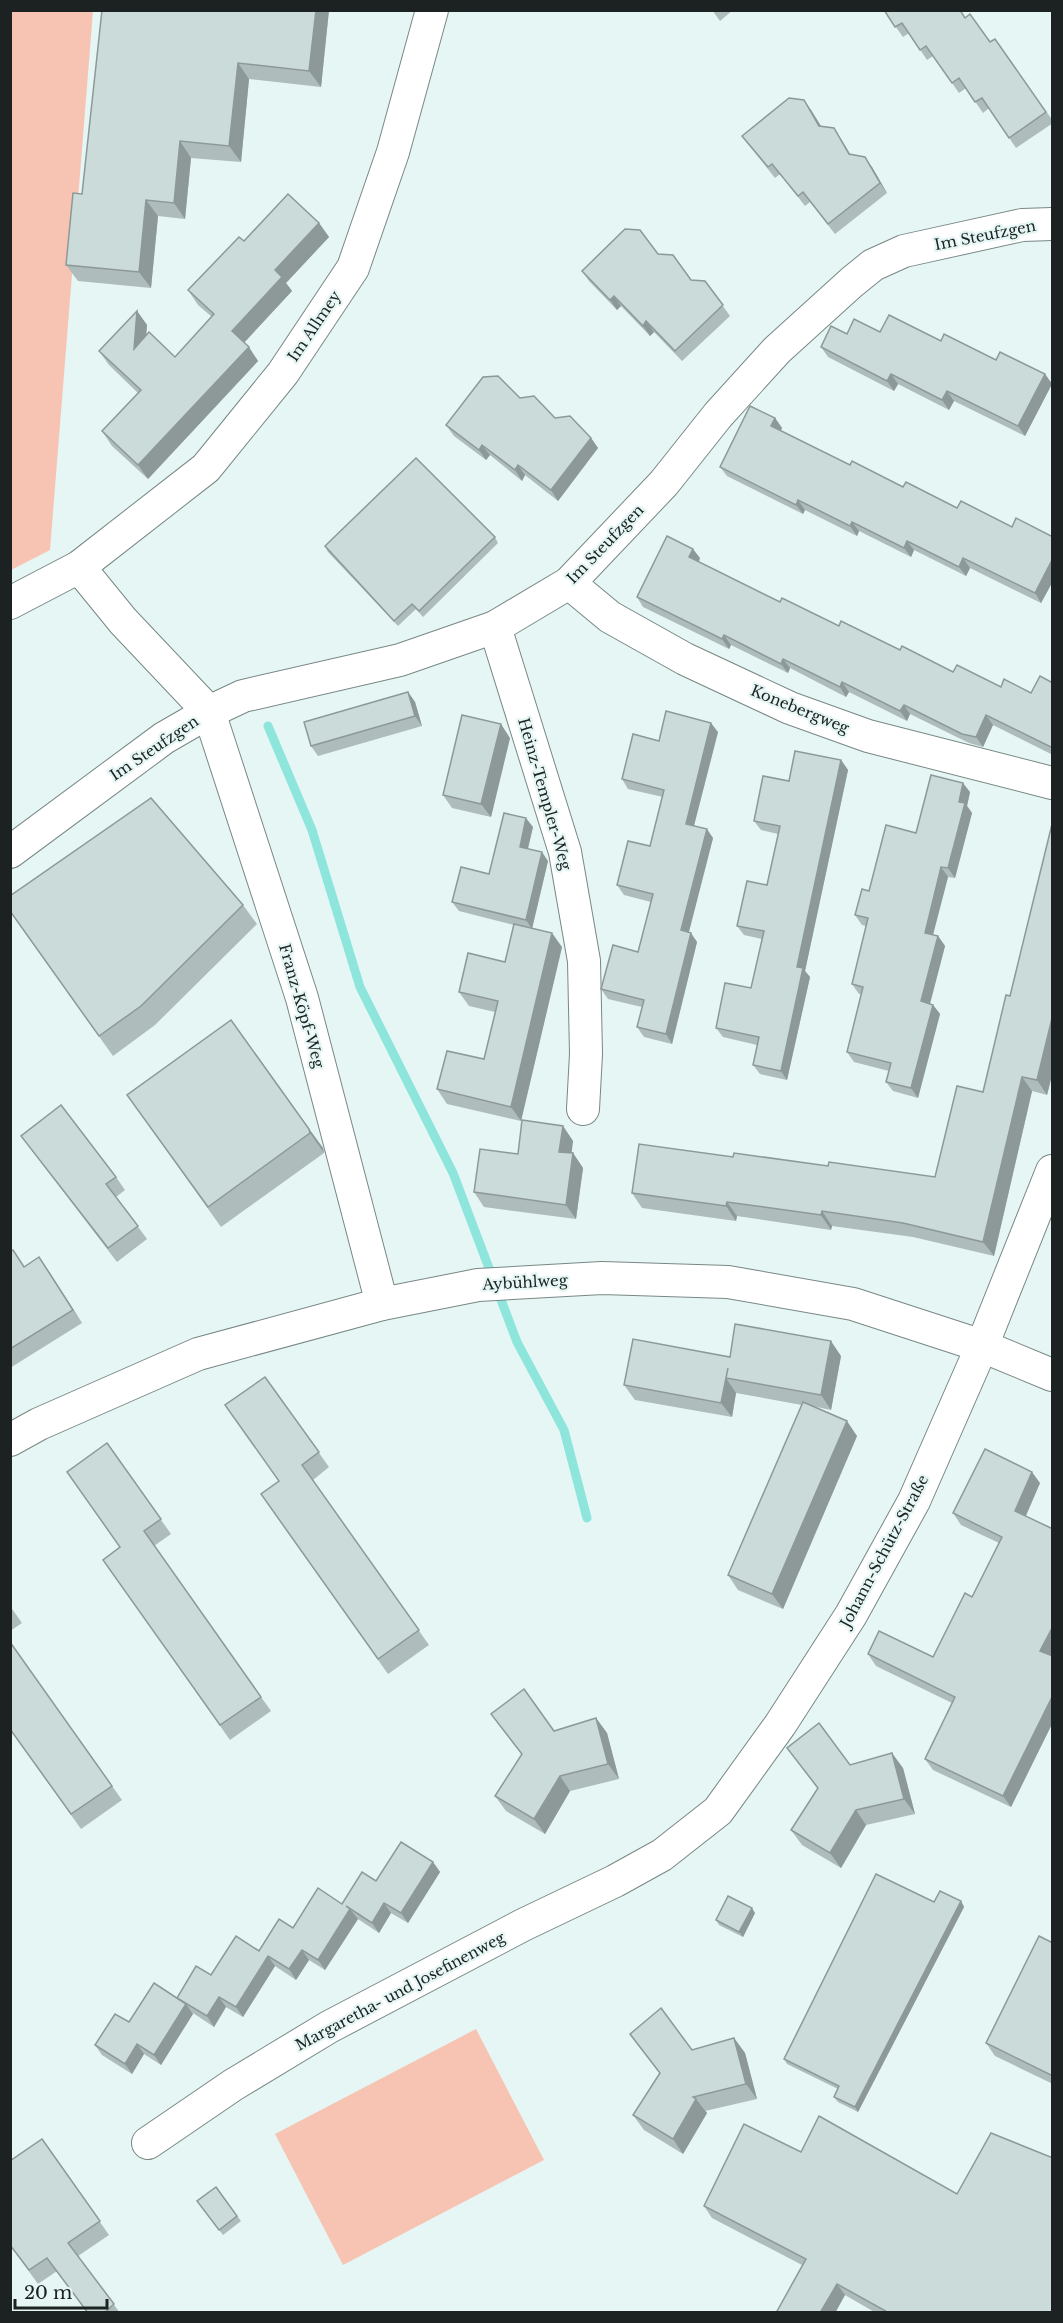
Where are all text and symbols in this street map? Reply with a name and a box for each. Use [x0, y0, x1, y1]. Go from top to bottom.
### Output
street label: Im Steufzgen [933, 216, 1037, 254]
street label: Im Allmey [283, 287, 345, 365]
street label: Im Steufzgen [562, 500, 648, 588]
street label: Konebergweg [748, 681, 853, 738]
street label: Im Steufzgen [106, 711, 202, 785]
street label: Heinz-Templer-Weg [514, 716, 576, 873]
street label: Franz-Köpf-Weg [275, 942, 329, 1071]
street label: Aybühlweg [481, 1270, 569, 1294]
street label: Johann-Schütz-Straße [835, 1471, 932, 1632]
street label: Margaretha- und Josefinenweg [292, 1927, 509, 2054]
scale bar [15, 2272, 106, 2310]
text: 20 m [24, 2282, 72, 2304]

